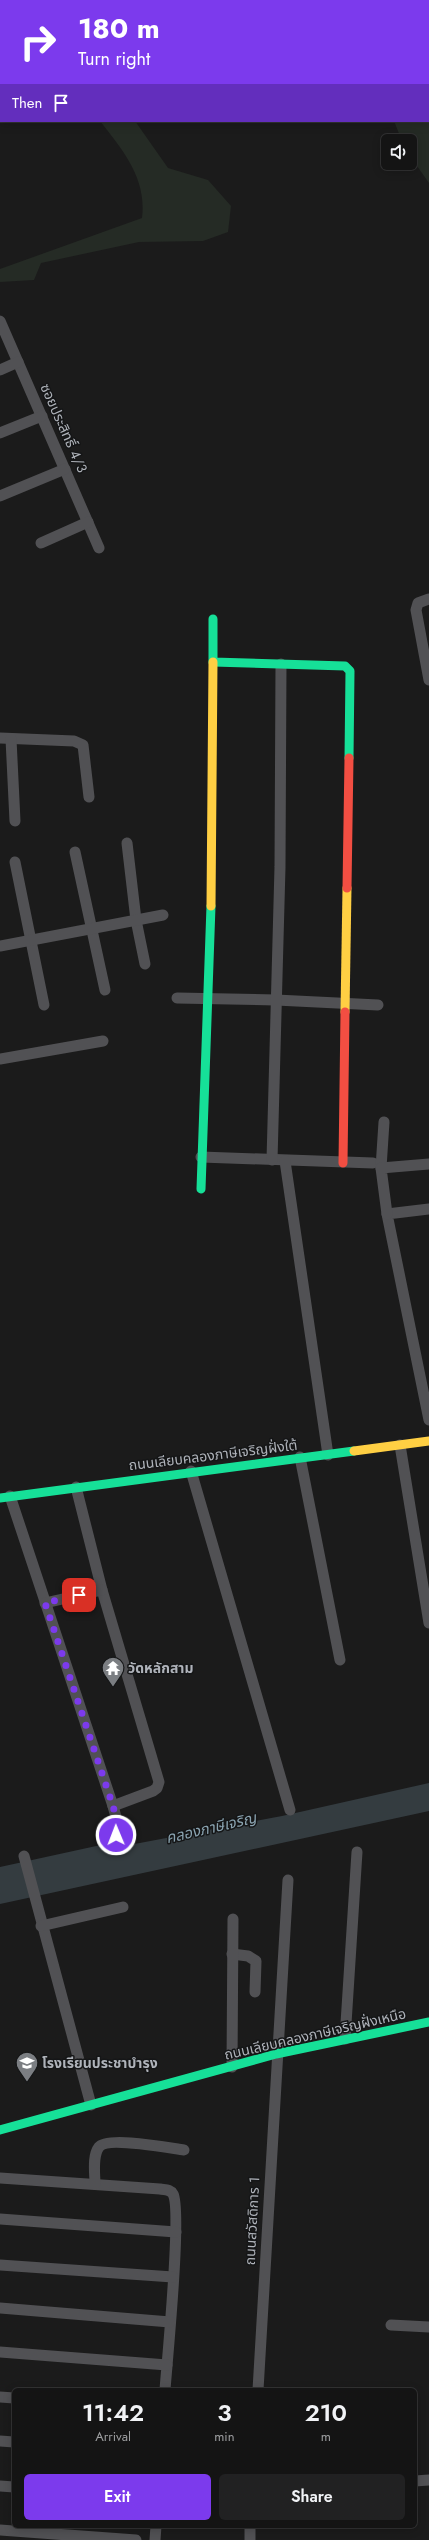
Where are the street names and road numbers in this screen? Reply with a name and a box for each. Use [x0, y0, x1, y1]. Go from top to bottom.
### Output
street label: ซอยประสิทธิ์ 4/3 [35, 380, 93, 476]
street label: ถนนเลียบคลองภาษีเจริญฝั่งใต้ [128, 1435, 298, 1475]
street label: ถนนเลียบคลองภาษีเจริญฝั่งเหนือ [222, 2003, 408, 2065]
street label: ถนนสวัสดิการ 1 [240, 2176, 264, 2266]

